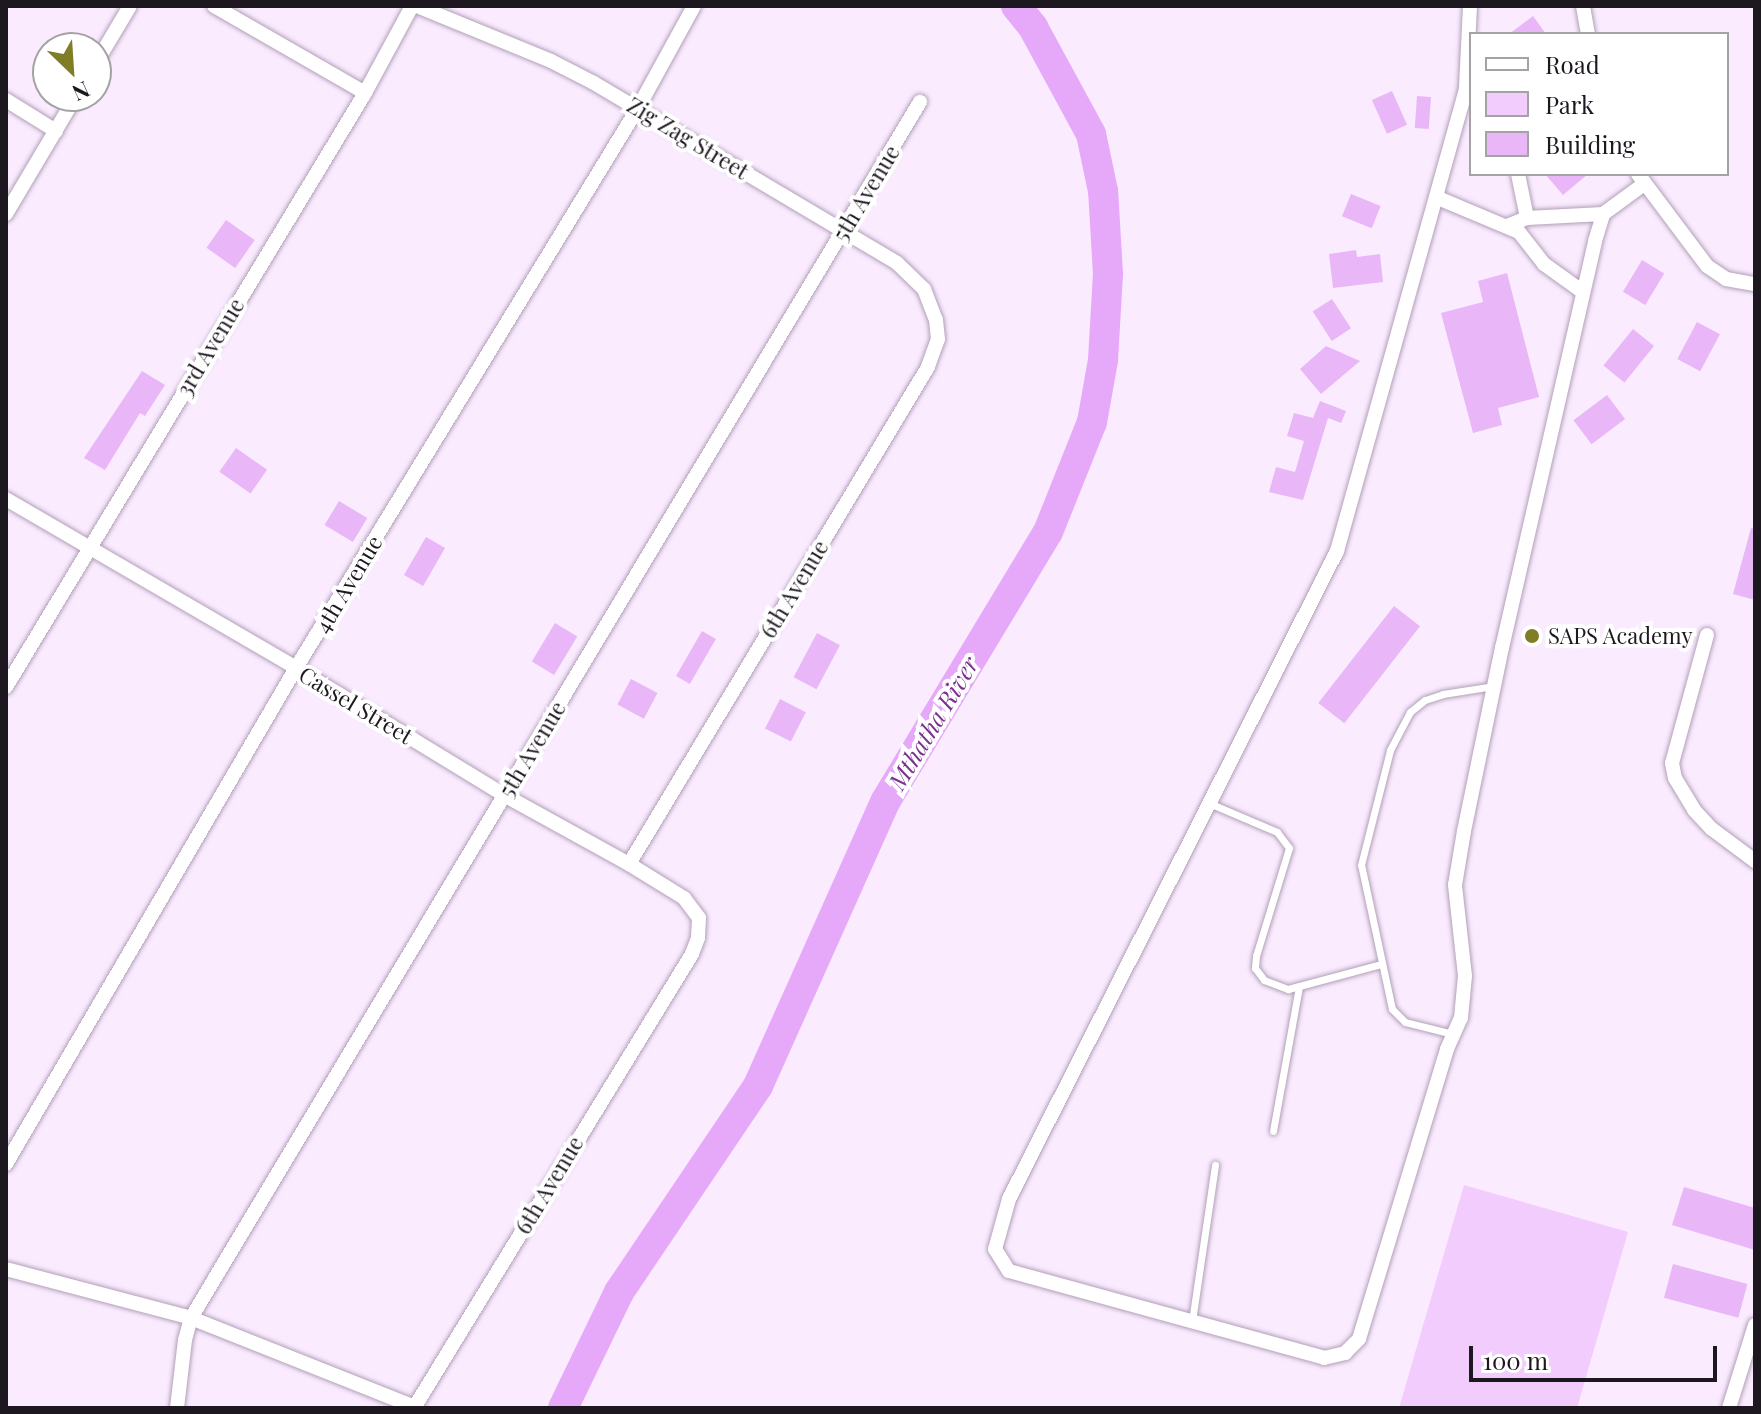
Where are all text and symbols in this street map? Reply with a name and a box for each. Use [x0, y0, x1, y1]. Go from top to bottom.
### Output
north arrow [32, 32, 112, 112]
legend [1469, 32, 1729, 176]
text: Road [1545, 48, 1600, 80]
text: N [68, 75, 95, 109]
text: Park [1545, 88, 1594, 120]
street label: Zig Zag Street [623, 91, 753, 185]
text: Building [1545, 128, 1635, 160]
street label: 5th Avenue [827, 140, 905, 246]
street label: 3rd Avenue [170, 293, 250, 401]
street label: 4th Avenue [308, 530, 388, 638]
street label: 6th Avenue [754, 535, 834, 643]
place label: SAPS Academy [1548, 623, 1693, 649]
marker: SAPS Academy [1523, 627, 1541, 645]
water label: Mthatha River [882, 651, 984, 795]
street label: Cassel Street [294, 661, 418, 749]
street label: 5th Avenue [493, 696, 571, 802]
street label: 6th Avenue [509, 1131, 589, 1239]
scale bar [1473, 1330, 1721, 1380]
text: 100 m [1483, 1344, 1548, 1376]

